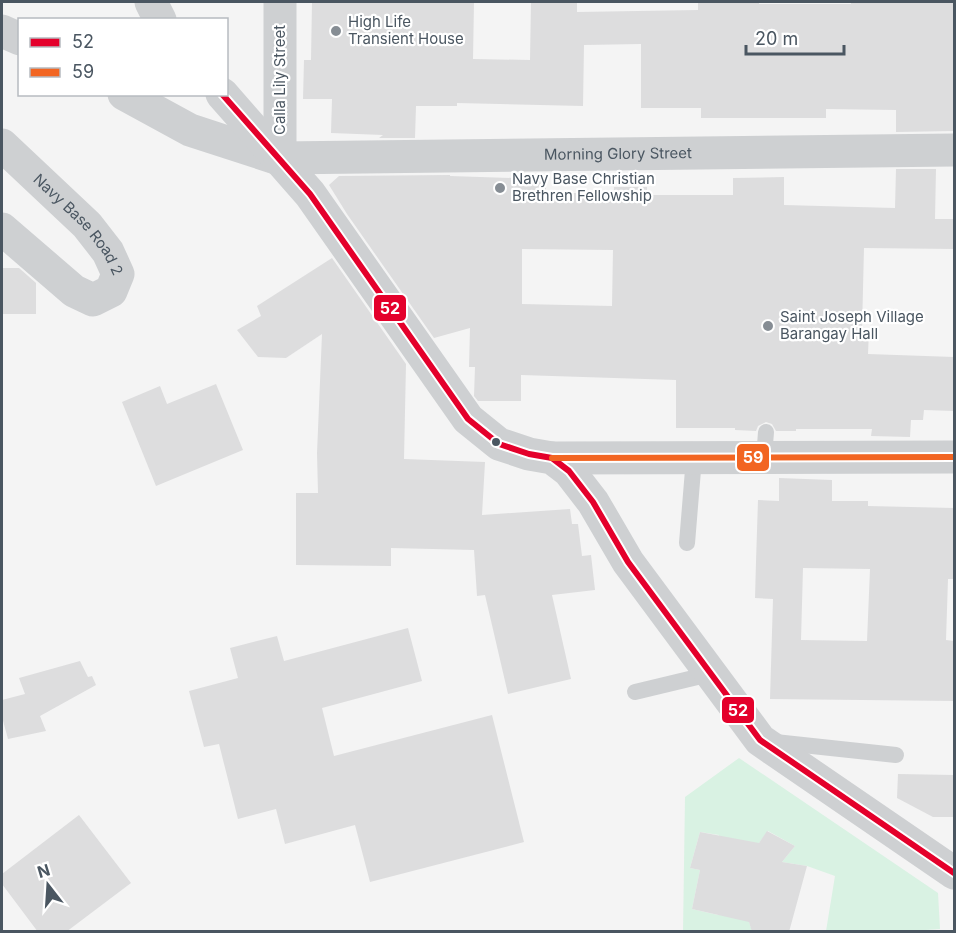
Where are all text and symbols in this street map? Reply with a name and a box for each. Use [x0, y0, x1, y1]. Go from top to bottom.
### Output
place label: High Life Transient House [348, 12, 464, 48]
legend [18, 18, 228, 96]
scale bar [746, 18, 844, 56]
marker: High Life Transient House [329, 24, 343, 38]
street label: Calla Lily Street [270, 25, 289, 135]
text: 20 m [755, 28, 798, 49]
text: 52 [72, 31, 94, 52]
text: 59 [72, 61, 94, 82]
street label: Morning Glory Street [544, 143, 692, 164]
street label: Navy Base Road 2 [30, 169, 127, 278]
place label: Navy Base Christian Brethren Fellowship [512, 169, 655, 205]
marker: Navy Base Christian Brethren Fellowship [493, 181, 507, 195]
line badge: 52 [373, 294, 407, 322]
text: 52 [380, 298, 400, 318]
place label: Saint Joseph Village Barangay Hall [780, 307, 924, 343]
marker: Saint Joseph Village Barangay Hall [761, 319, 775, 333]
unlabelled marker [490, 436, 502, 448]
line badge: 59 [736, 443, 770, 472]
text: 59 [743, 447, 763, 467]
line badge: 52 [721, 696, 755, 724]
text: 52 [728, 700, 748, 720]
north arrow [18, 855, 78, 915]
text: N [35, 859, 52, 882]

